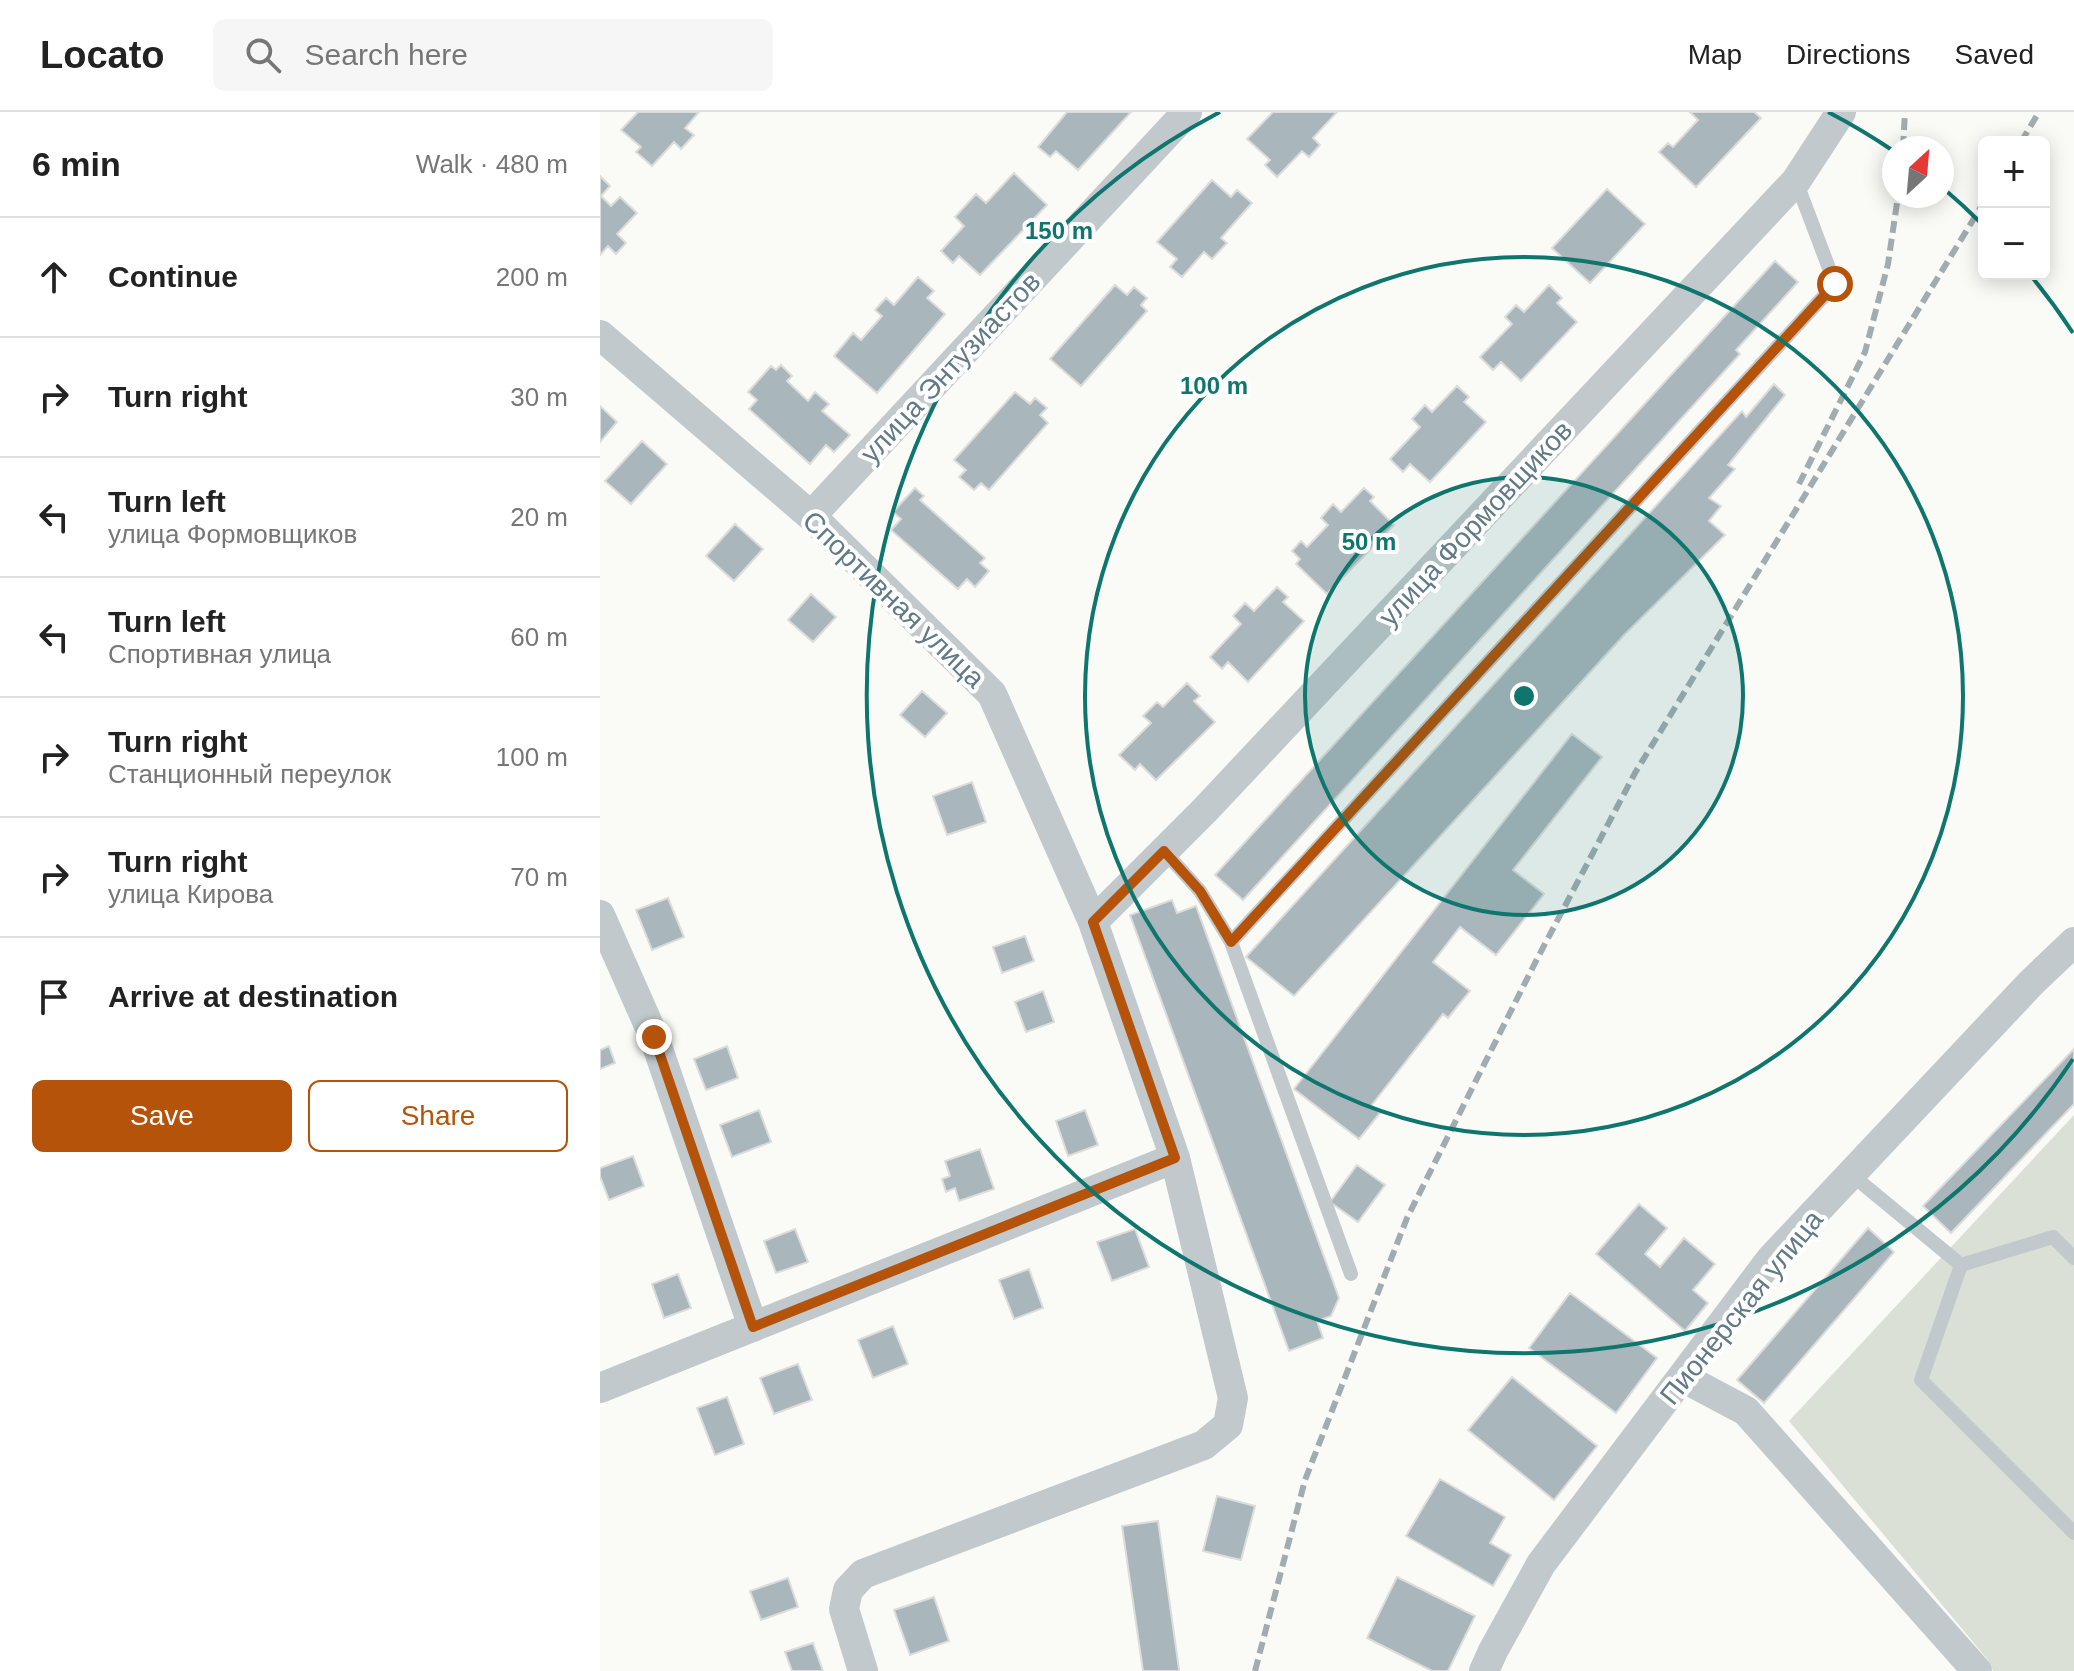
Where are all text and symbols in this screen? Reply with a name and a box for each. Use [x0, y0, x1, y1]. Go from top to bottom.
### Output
search box [213, 19, 773, 91]
icon: search [241, 33, 285, 77]
text: Locato [40, 34, 165, 76]
text: Search here [305, 38, 468, 71]
text: Map [1688, 39, 1742, 70]
text: Directions [1786, 39, 1911, 70]
text: Saved [1955, 39, 2034, 70]
north arrow [1882, 136, 1954, 208]
map controls [1978, 136, 2050, 280]
button: + [1978, 136, 2050, 208]
text: 6 min [32, 145, 121, 183]
text: Walk · 480 m [416, 149, 568, 179]
button: − [1978, 208, 2050, 280]
text: 150 m [1025, 217, 1093, 244]
icon: ahead [32, 255, 76, 299]
text: Continue [108, 260, 238, 293]
text: 200 m [496, 262, 568, 292]
street label: улица Энтузиастов [854, 266, 1046, 469]
route start [1817, 266, 1853, 302]
text: 100 m [1180, 372, 1248, 399]
icon: right [32, 375, 76, 419]
text: Turn right [108, 380, 247, 413]
text: 30 m [510, 382, 568, 412]
street label: улица Формовщиков [1372, 415, 1578, 632]
text: Turn left [108, 485, 226, 518]
icon: left [32, 495, 76, 539]
text: 20 m [510, 502, 568, 532]
street label: Спортивная улица [796, 505, 991, 694]
text: улица Формовщиков [108, 519, 357, 549]
text: 50 m [1342, 528, 1396, 555]
text: Turn left [108, 605, 226, 638]
icon: left [32, 615, 76, 659]
text: 60 m [510, 622, 568, 652]
text: Спортивная улица [108, 639, 331, 669]
centre of rings [1510, 682, 1538, 710]
text: Turn right [108, 725, 247, 758]
icon: right [32, 735, 76, 779]
text: 100 m [496, 742, 568, 772]
text: Станционный переулок [108, 759, 391, 789]
text: Turn right [108, 845, 247, 878]
icon: right [32, 855, 76, 899]
text: 70 m [510, 862, 568, 892]
text: улица Кирова [108, 879, 273, 909]
icon: arrive [32, 975, 76, 1019]
text: Arrive at destination [108, 980, 398, 1013]
route end [636, 1019, 672, 1055]
button: Save [32, 1080, 292, 1152]
button: Share [308, 1080, 568, 1152]
street label: Пионерская улица [1654, 1204, 1829, 1410]

